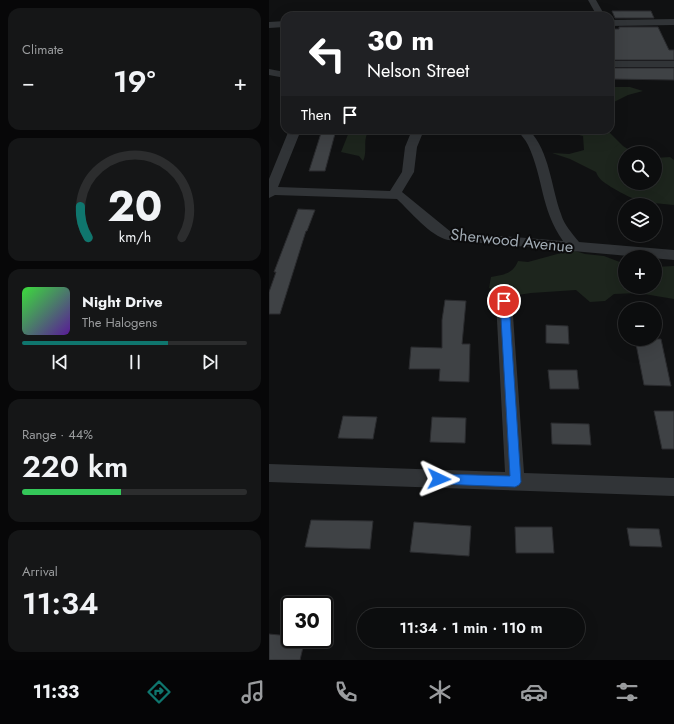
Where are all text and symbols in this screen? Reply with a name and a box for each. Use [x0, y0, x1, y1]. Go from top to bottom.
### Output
text: 30 m [367, 20, 434, 61]
icon: left [301, 28, 353, 80]
text: Climate [22, 40, 63, 59]
text: Nelson Street [367, 58, 469, 84]
text: 19° [113, 60, 156, 103]
text: − [22, 66, 35, 98]
text: + [233, 66, 247, 98]
text: Then [301, 104, 331, 126]
icon: arrive [339, 104, 361, 126]
map controls [618, 146, 662, 346]
button: search [618, 146, 662, 190]
text: 20 [107, 175, 162, 236]
button: layers [618, 198, 662, 242]
street label: Sherwood Avenue [449, 223, 574, 258]
text: km/h [118, 226, 151, 246]
button: + [618, 250, 662, 294]
pin [487, 284, 521, 318]
icon: arrive [493, 290, 515, 312]
text: Night Drive [82, 291, 163, 313]
button: − [618, 302, 662, 346]
text: The Halogens [82, 313, 157, 332]
icon: previous [49, 351, 71, 373]
icon: pause [124, 351, 146, 373]
icon: next [199, 351, 221, 373]
text: Range · 44% [22, 425, 93, 444]
text: 220 km [22, 445, 128, 488]
position arrow [418, 458, 460, 500]
text: Arrival [22, 562, 58, 581]
text: 11:34 [22, 582, 99, 625]
speed limit sign: 30 [281, 596, 333, 648]
text: 11:34 · 1 min · 110 m [399, 617, 543, 639]
icon: directions [145, 678, 173, 706]
icon: music [239, 678, 267, 706]
icon: phone [332, 678, 360, 706]
icon: climate [426, 678, 454, 706]
icon: car [520, 678, 548, 706]
icon: filters [613, 678, 641, 706]
text: 11:33 [33, 679, 79, 705]

